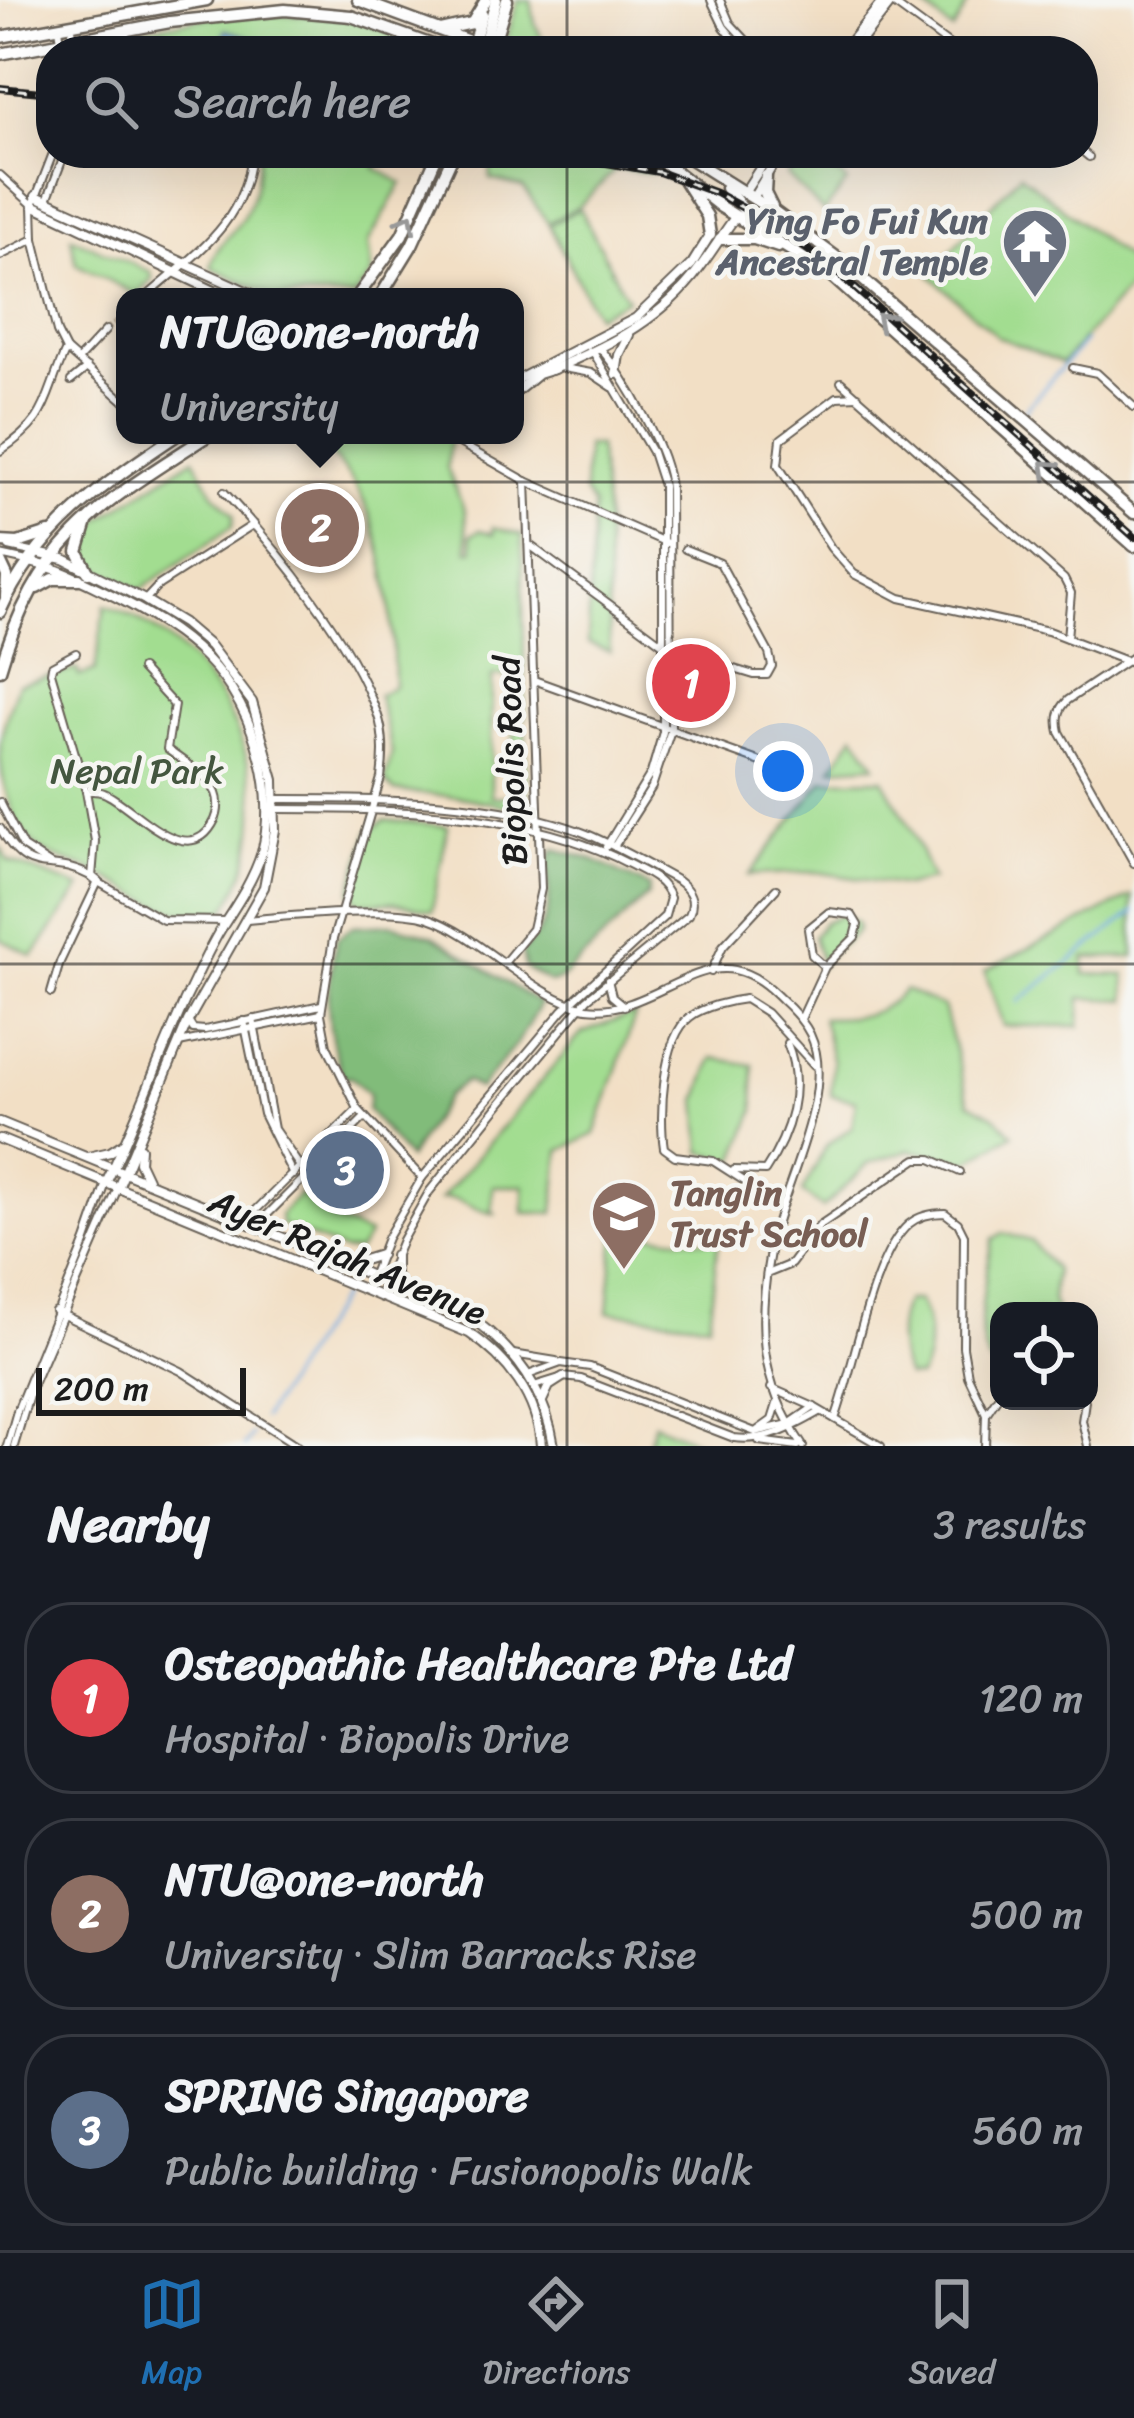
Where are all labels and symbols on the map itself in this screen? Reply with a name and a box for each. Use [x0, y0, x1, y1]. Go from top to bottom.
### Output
place label: Ying Fo Fui Kun Ancestral Temple [714, 189, 989, 294]
temple icon: Ying Fo Fui Kun Ancestral Temple [1000, 206, 1070, 300]
one-way arrow [393, 213, 416, 235]
one-way arrow [877, 313, 898, 334]
one-way arrow [1040, 460, 1061, 482]
pin: 2 [281, 483, 359, 573]
pin: 1 [652, 638, 730, 728]
street label: Biopolis Road [475, 652, 547, 867]
park label: Nepal Park [50, 739, 224, 803]
your location [753, 741, 813, 801]
pin: 3 [306, 1125, 384, 1215]
place label: Tanglin Trust School [670, 1161, 869, 1266]
street label: Ayer Rajah Avenue [198, 1169, 497, 1344]
school or university icon: Tanglin Trust School [589, 1178, 659, 1272]
scale bar [36, 1362, 246, 1415]

